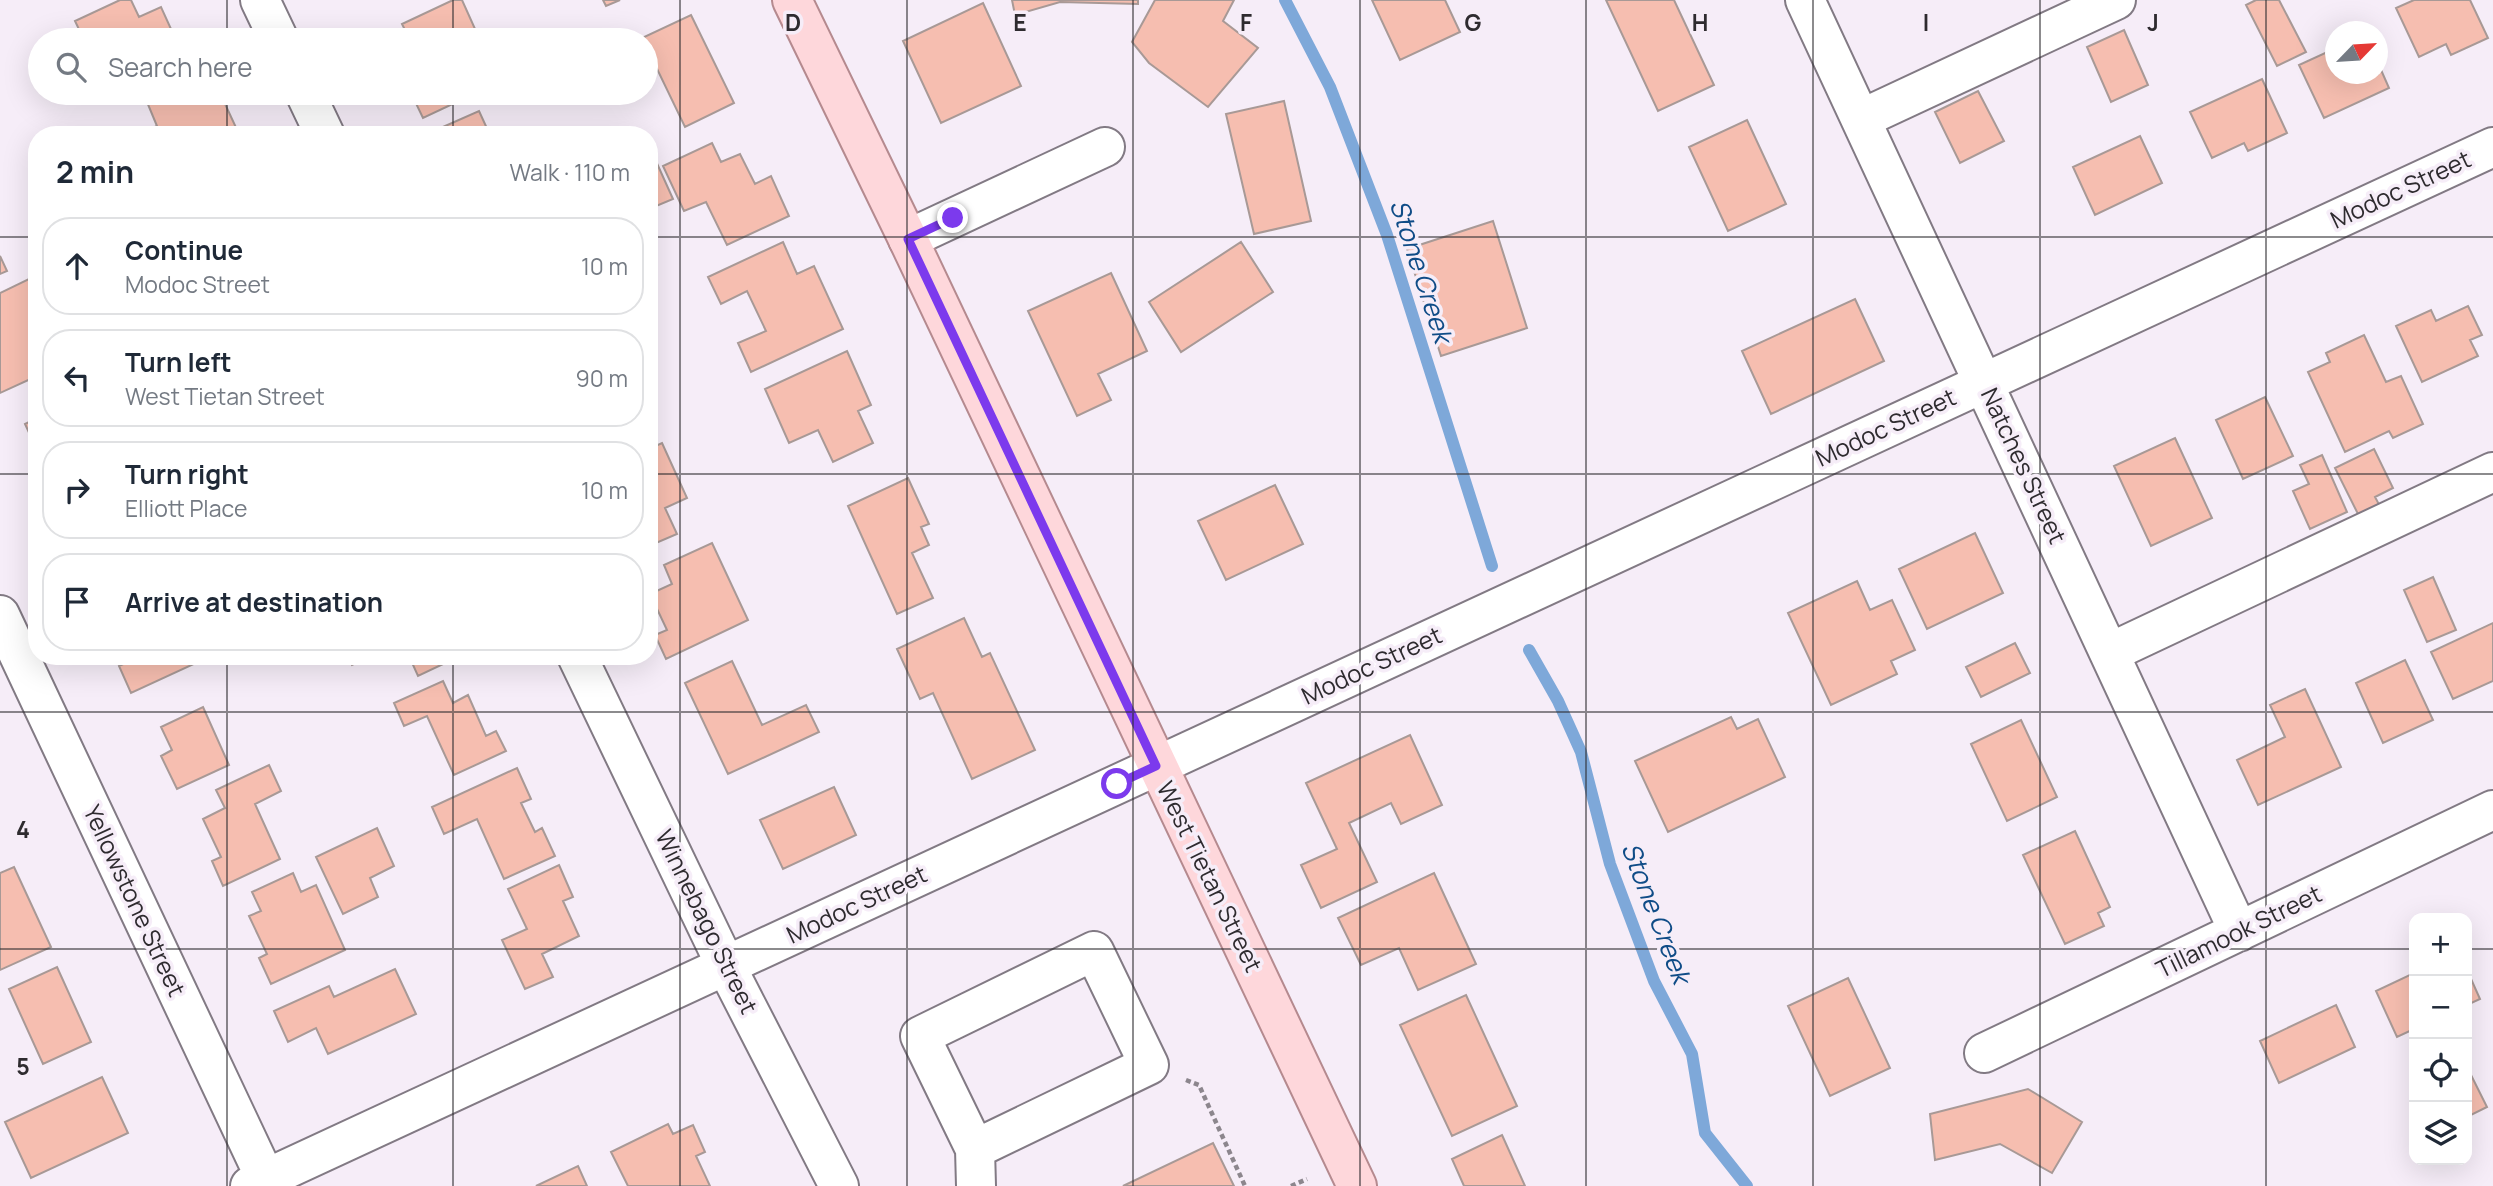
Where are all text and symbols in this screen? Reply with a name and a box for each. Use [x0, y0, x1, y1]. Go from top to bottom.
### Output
text: D [785, 6, 801, 38]
text: E [1013, 6, 1027, 38]
text: F [1240, 6, 1252, 38]
text: G [1465, 6, 1482, 38]
text: H [1692, 6, 1708, 38]
text: I [1923, 6, 1929, 38]
text: J [2147, 6, 2159, 38]
north arrow [2325, 21, 2388, 84]
search box [28, 28, 658, 105]
icon: search [52, 48, 90, 86]
text: Search here [108, 49, 253, 85]
street label: Modoc Street [2325, 142, 2476, 236]
text: 2 min [56, 151, 134, 192]
text: Walk · 110 m [509, 156, 630, 188]
water label: Stone Creek [1382, 195, 1463, 351]
route end [937, 202, 968, 233]
text: Continue [125, 232, 243, 268]
icon: ahead [58, 247, 96, 285]
text: 10 m [581, 250, 628, 282]
text: Modoc Street [125, 268, 270, 300]
text: Turn left [125, 344, 232, 380]
icon: left [58, 359, 96, 397]
text: 90 m [576, 362, 628, 394]
text: West Tietan Street [125, 380, 325, 412]
street label: Modoc Street [1810, 380, 1961, 474]
street label: Natches Street [1974, 382, 2075, 549]
text: Turn right [125, 456, 249, 492]
icon: right [58, 471, 96, 509]
text: 10 m [581, 474, 628, 506]
text: Elliott Place [125, 492, 247, 524]
icon: arrive [58, 583, 96, 621]
text: Arrive at destination [125, 584, 383, 620]
street label: Modoc Street [1296, 618, 1447, 712]
route start [1101, 768, 1132, 799]
street label: West Tietan Street [1150, 775, 1271, 977]
street label: Yellowstone Street [77, 799, 194, 1001]
text: 4 [16, 813, 30, 845]
street label: Winnebago Street [648, 824, 766, 1019]
water label: Stone Creek [1614, 837, 1702, 992]
street label: Modoc Street [781, 857, 932, 951]
street label: Tillamook Street [2150, 876, 2327, 985]
map controls [2409, 913, 2472, 1165]
button: + [2409, 913, 2472, 976]
button: − [2409, 976, 2472, 1039]
button: locate [2409, 1039, 2472, 1102]
text: 5 [16, 1050, 30, 1082]
button: layers [2409, 1102, 2472, 1165]

